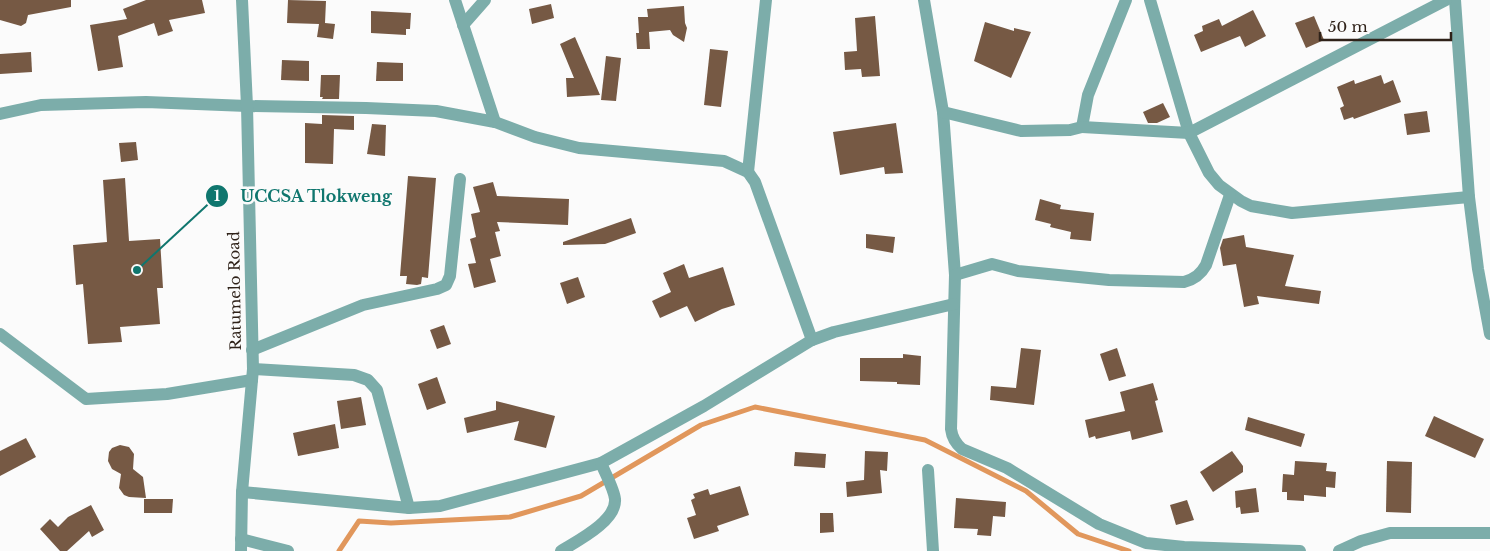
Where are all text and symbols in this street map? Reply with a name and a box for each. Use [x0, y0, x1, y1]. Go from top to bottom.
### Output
scale bar [1320, 10, 1451, 42]
text: 50 m [1328, 17, 1368, 36]
callout: UCCSA Tlokweng [204, 181, 402, 212]
text: 1 [214, 186, 221, 205]
text: UCCSA Tlokweng [240, 186, 393, 206]
street label: Ratumelo Road [224, 231, 245, 351]

